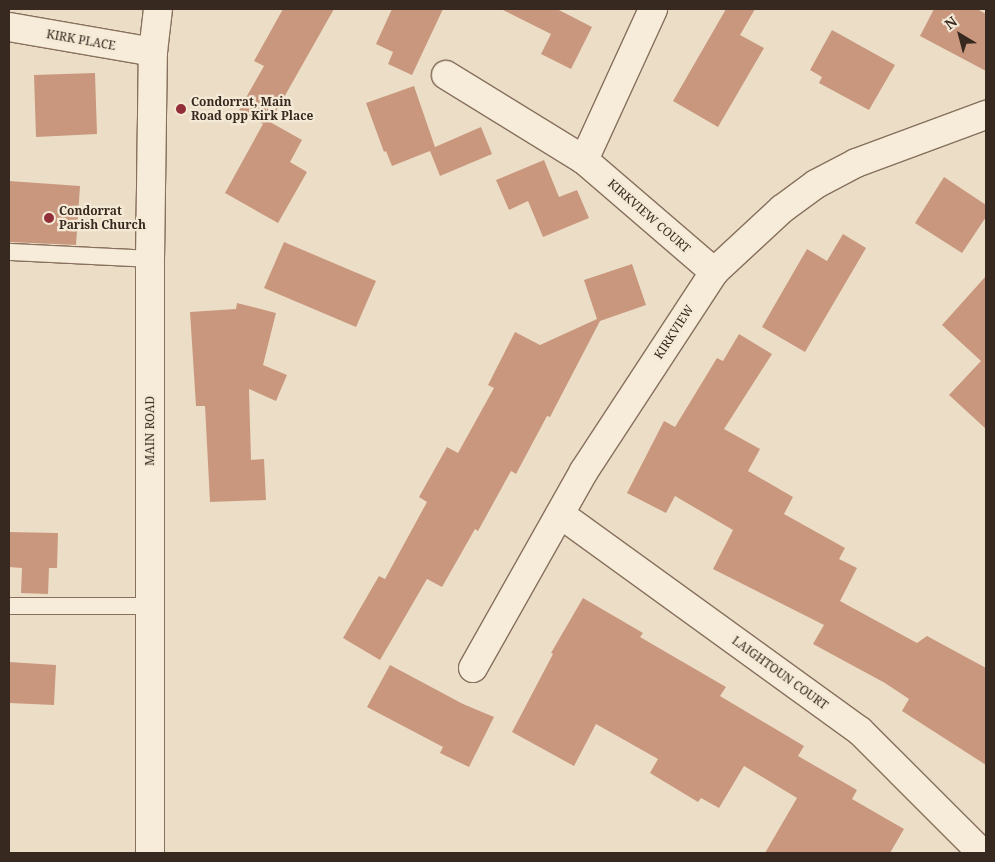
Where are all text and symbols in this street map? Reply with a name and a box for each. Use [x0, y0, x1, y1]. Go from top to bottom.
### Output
north arrow [935, 10, 985, 60]
text: N [941, 12, 961, 34]
street label: KIRK PLACE [45, 27, 117, 53]
place label: Condorrat, Main Road opp Kirk Place [191, 95, 313, 123]
marker: Condorrat, Main Road opp Kirk Place [175, 103, 187, 115]
street label: KIRKVIEW COURT [605, 176, 693, 256]
place label: Condorrat Parish Church [59, 204, 146, 232]
marker: Condorrat Parish Church [43, 212, 55, 224]
street label: KIRKVIEW [651, 302, 697, 362]
street label: MAIN ROAD [143, 396, 157, 466]
street label: LAIGHTOUN COURT [729, 633, 831, 713]

